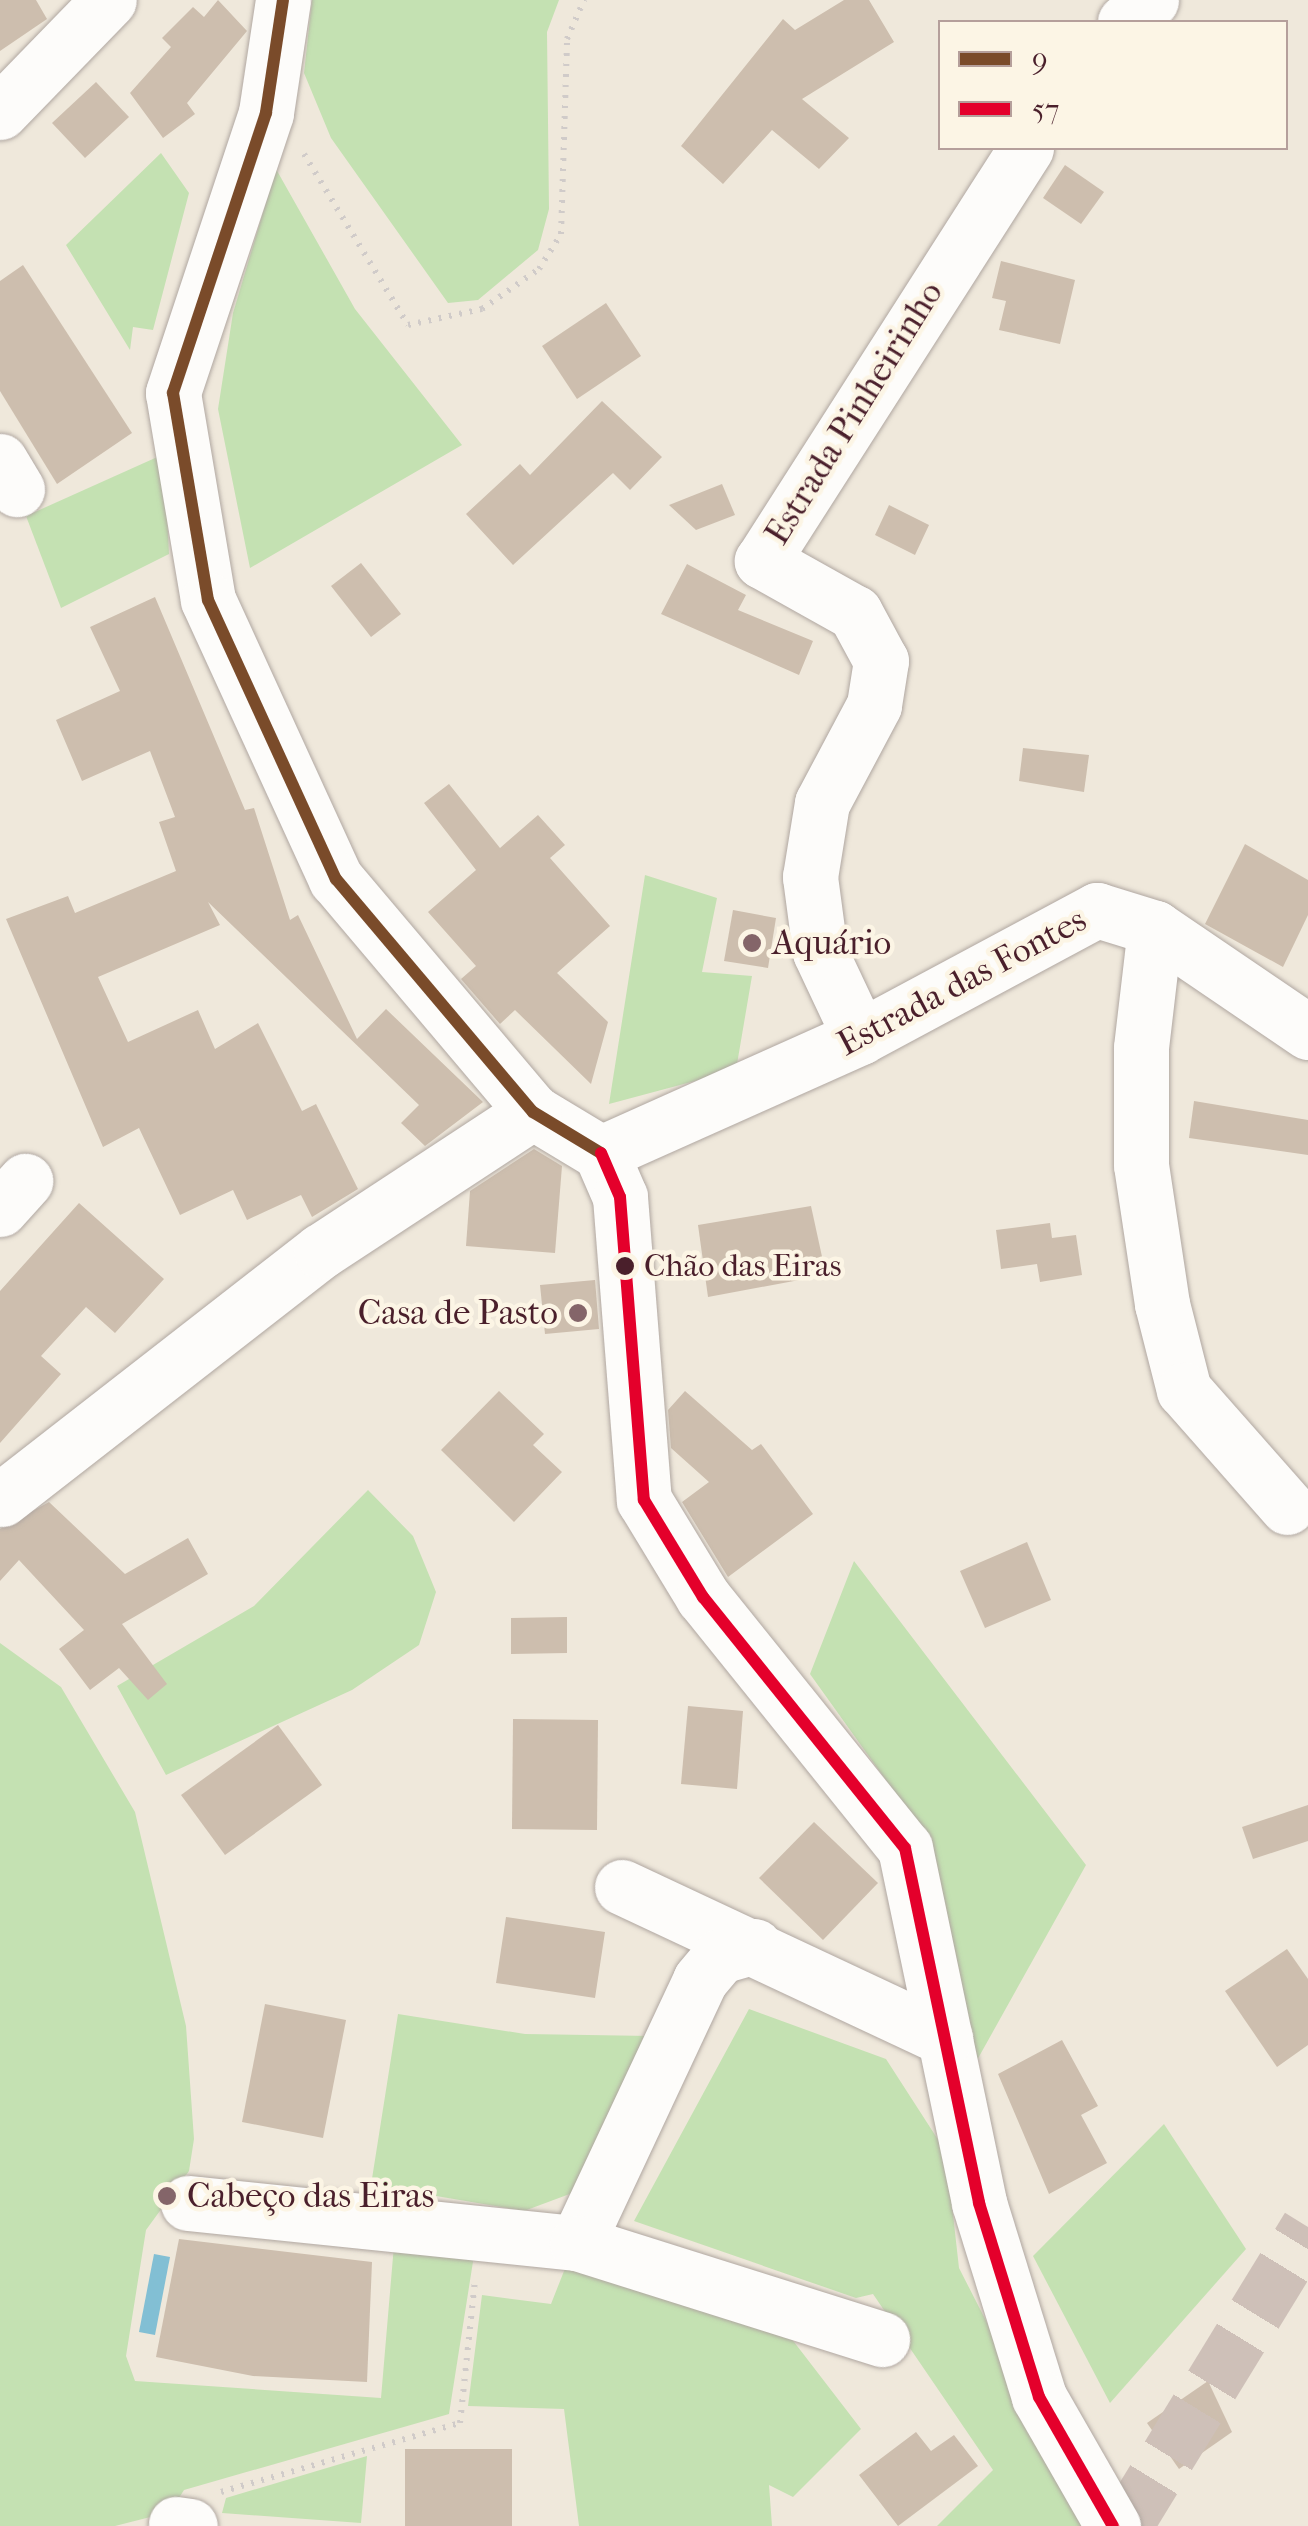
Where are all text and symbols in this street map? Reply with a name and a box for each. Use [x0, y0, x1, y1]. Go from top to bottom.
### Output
legend [938, 20, 1288, 150]
text: 9 [1032, 42, 1048, 77]
text: 57 [1032, 92, 1059, 127]
street label: Estrada Pinheirinho [756, 274, 952, 552]
street label: Estrada das Fontes [831, 899, 1093, 1065]
place label: Aquário [772, 922, 891, 964]
marker: Aquário [741, 932, 763, 954]
place label: Chão das Eiras [644, 1247, 842, 1285]
marker: Chão das Eiras [615, 1256, 635, 1276]
place label: Casa de Pasto [358, 1292, 558, 1334]
marker: Casa de Pasto [567, 1302, 589, 1324]
place label: Cabeço das Eiras [187, 2175, 434, 2217]
marker: Cabeço das Eiras [156, 2185, 178, 2207]

